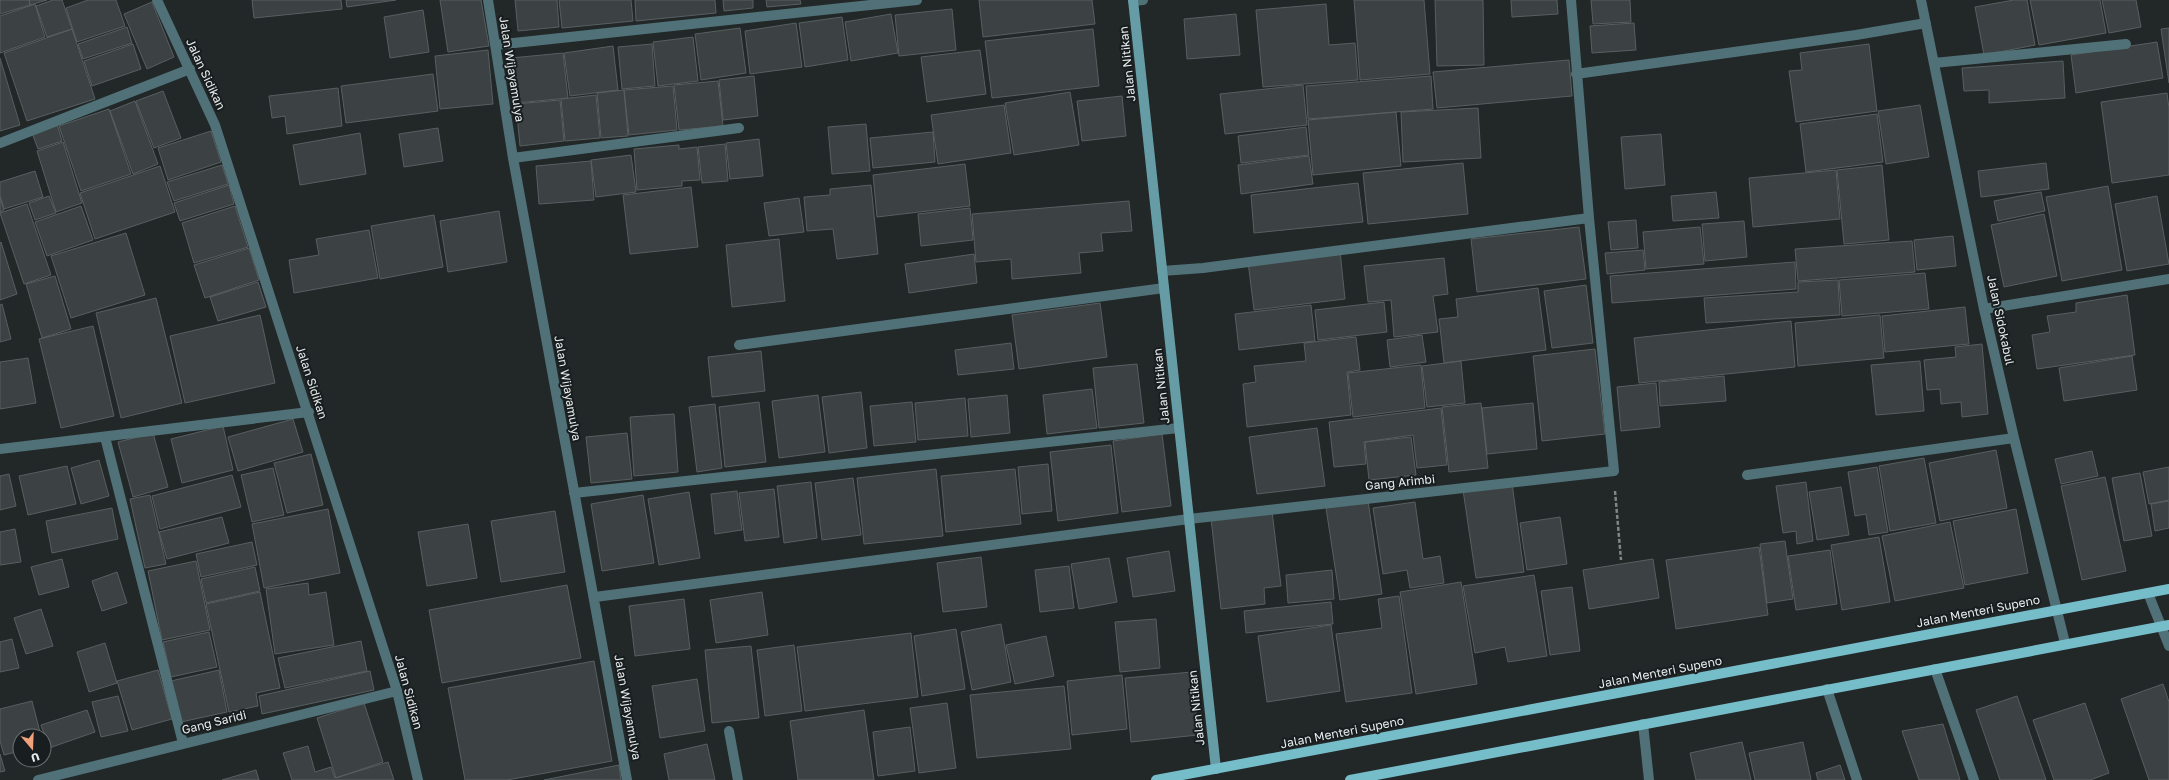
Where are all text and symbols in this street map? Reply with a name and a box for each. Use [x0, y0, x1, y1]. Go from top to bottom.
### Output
street label: Jalan Wijayamulya [496, 15, 528, 123]
street label: Jalan Nitikan [1116, 26, 1138, 102]
street label: Jalan Sidikan [183, 36, 229, 112]
street label: Jalan Sidokabul [1984, 274, 2018, 367]
street label: Jalan Wijayamulya [551, 334, 585, 442]
street label: Jalan Sidikan [293, 343, 331, 421]
street label: Jalan Nitikan [1150, 348, 1172, 424]
street label: Gang Arimbi [1364, 471, 1436, 493]
street label: Jalan Menteri Supeno [1915, 592, 2041, 630]
street label: Jalan Sidikan [392, 653, 426, 731]
street label: Jalan Wijayamulya [611, 653, 645, 761]
street label: Jalan Menteri Supeno [1597, 653, 1723, 691]
street label: Jalan Nitikan [1185, 670, 1207, 746]
street label: Gang Saridi [180, 707, 248, 737]
street label: Jalan Menteri Supeno [1279, 713, 1405, 751]
north arrow [12, 728, 52, 768]
text: U [30, 750, 41, 765]

